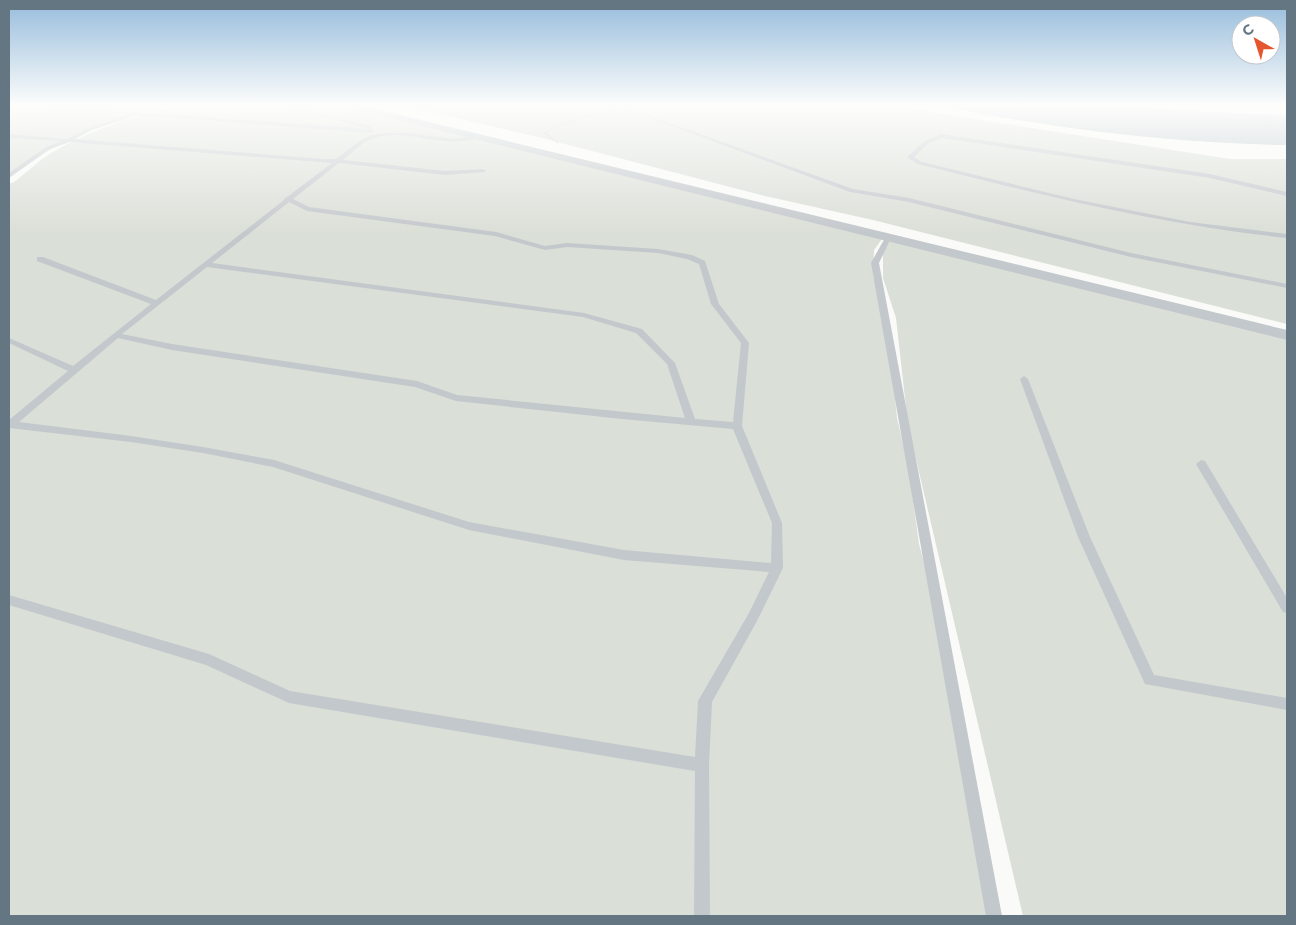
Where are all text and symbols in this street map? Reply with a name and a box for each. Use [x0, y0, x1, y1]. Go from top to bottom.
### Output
north arrow [1231, 15, 1281, 65]
text: С [1238, 20, 1257, 40]

